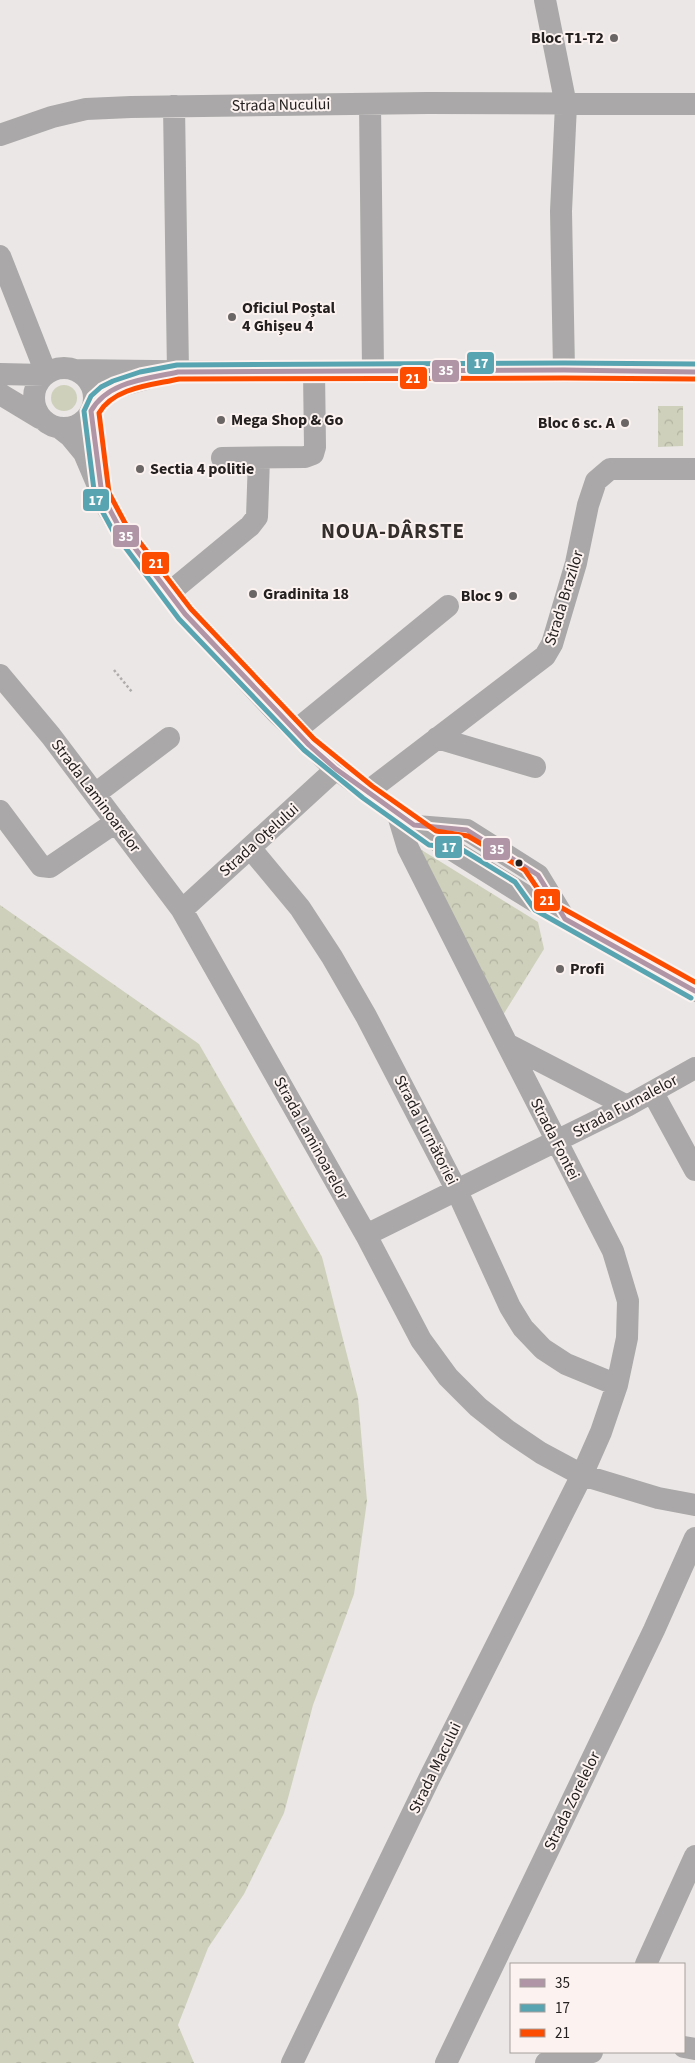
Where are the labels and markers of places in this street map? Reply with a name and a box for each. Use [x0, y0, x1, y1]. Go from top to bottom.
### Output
place label: Bloc T1-T2 [531, 27, 604, 49]
marker: Bloc T1-T2 [608, 32, 620, 44]
place label: Oficiul Poștal 4 Ghișeu 4 [242, 297, 336, 337]
marker: Oficiul Poștal 4 Ghișeu 4 [226, 311, 238, 323]
place label: Mega Shop & Go [231, 409, 344, 431]
place label: Bloc 6 sc. A [538, 412, 616, 434]
marker: Mega Shop & Go [215, 414, 227, 426]
marker: Bloc 6 sc. A [619, 417, 631, 429]
place label: Sectia 4 politie [150, 458, 254, 480]
marker: Sectia 4 politie [134, 463, 146, 475]
place label: Gradinita 18 [263, 583, 349, 605]
place label: Bloc 9 [461, 585, 503, 607]
marker: Gradinita 18 [247, 588, 259, 600]
marker: Bloc 9 [507, 590, 519, 602]
unlabelled marker [514, 858, 524, 868]
place label: Profi [570, 958, 604, 980]
marker: Profi [554, 963, 566, 975]

